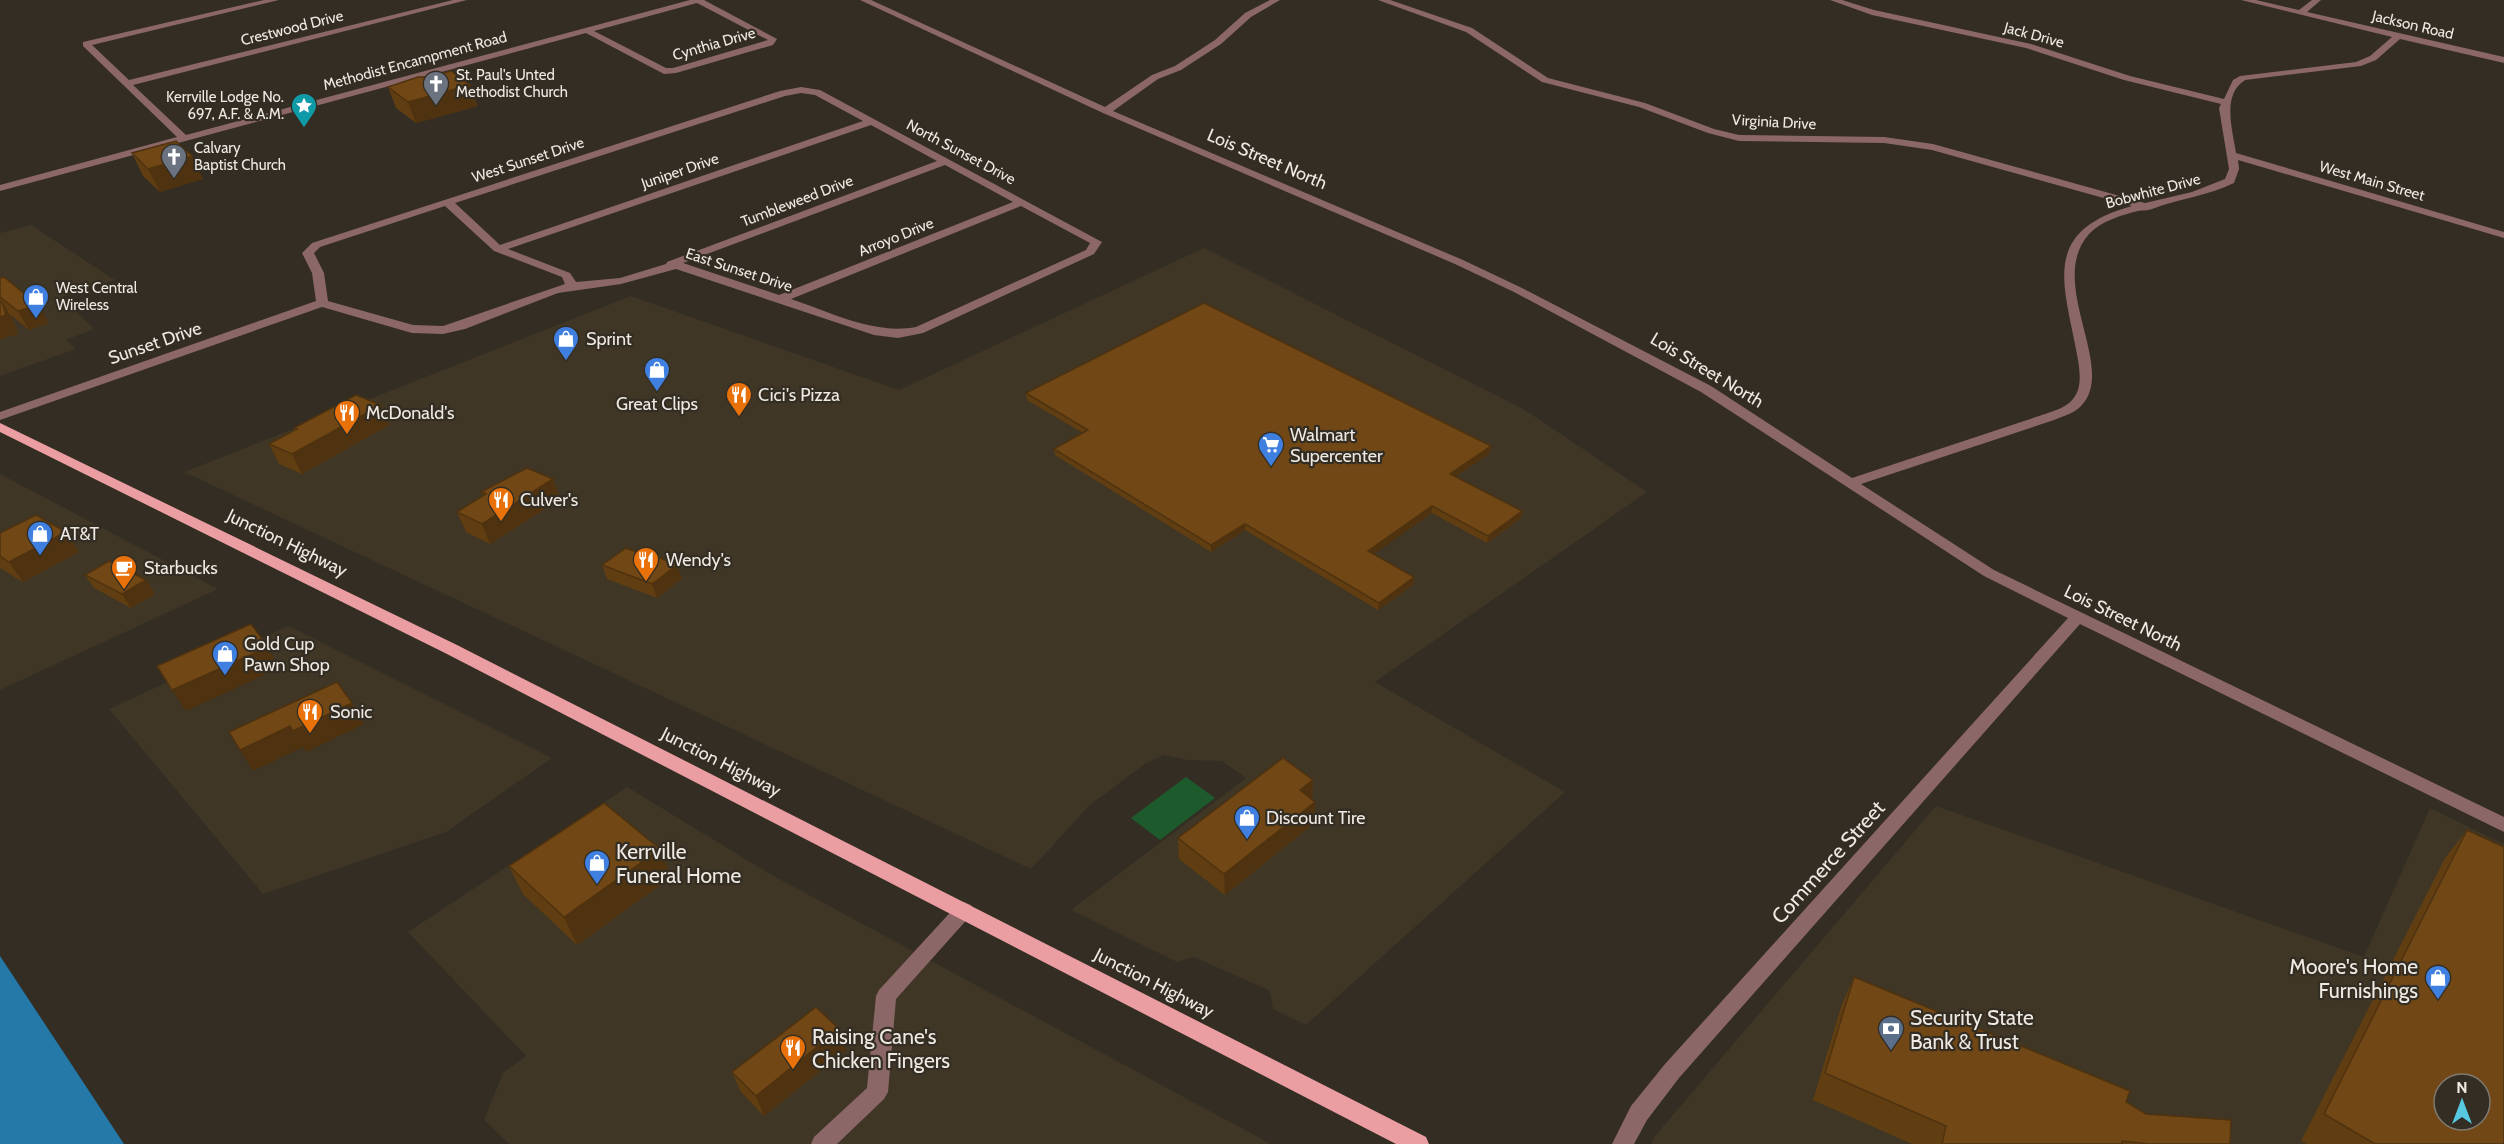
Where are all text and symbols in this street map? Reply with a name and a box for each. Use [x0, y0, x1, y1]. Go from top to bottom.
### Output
street label: Crestwood Drive [239, 6, 346, 49]
street label: Jackson Road [2369, 7, 2456, 43]
street label: Jack Drive [2001, 18, 2066, 52]
street label: Cynthia Drive [670, 23, 758, 64]
street label: Methodist Encampment Road [321, 28, 509, 94]
place label: St. Paul's Unted Methodist Church [456, 66, 568, 101]
church icon: St. Paul's Unted Methodist Church [421, 69, 451, 107]
place label: Kerrville Lodge No. 697, A.F. & A.M. [166, 88, 284, 123]
place icon: Kerrville Lodge No. 697, A.F. & A.M. [289, 91, 319, 129]
street label: Virginia Drive [1731, 111, 1817, 133]
street label: North Sunset Drive [903, 116, 1019, 188]
street label: Lois Street North [1204, 124, 1330, 194]
street label: West Sunset Drive [470, 133, 587, 187]
place label: Calvary Baptist Church [194, 139, 286, 174]
church icon: Calvary Baptist Church [159, 142, 189, 180]
street label: Juniper Drive [638, 149, 721, 193]
street label: West Main Street [2317, 157, 2427, 205]
street label: Bobwhite Drive [2104, 170, 2203, 212]
street label: Tumbleweed Drive [738, 171, 856, 231]
street label: Arroyo Drive [856, 214, 936, 260]
street label: East Sunset Drive [683, 244, 795, 296]
place label: West Central Wireless [56, 279, 138, 314]
shop icon: West Central Wireless [21, 282, 51, 320]
street label: Sunset Drive [106, 317, 204, 369]
shop icon: Sprint [551, 324, 581, 362]
place label: Sprint [586, 328, 632, 350]
street label: Lois Street North [1646, 328, 1768, 412]
shop icon: Great Clips [642, 355, 672, 393]
restaurant icon: Cici's Pizza [724, 380, 754, 418]
place label: Cici's Pizza [758, 384, 840, 406]
place label: Great Clips [616, 393, 698, 415]
restaurant icon: McDonald's [332, 398, 362, 436]
place label: McDonald's [366, 402, 454, 424]
place label: Walmart Supercenter [1290, 424, 1383, 467]
supermarket icon: Walmart Supercenter [1256, 430, 1286, 468]
restaurant icon: Culver's [486, 485, 516, 523]
place label: Culver's [520, 489, 578, 511]
street label: Junction Highway [222, 504, 351, 582]
shop icon: AT&T [25, 519, 55, 557]
place label: AT&T [60, 523, 99, 545]
restaurant icon: Wendy's [631, 545, 661, 583]
place label: Wendy's [666, 549, 731, 571]
cafe icon: Starbucks [109, 553, 139, 591]
place label: Starbucks [144, 557, 218, 579]
street label: Lois Street North [2061, 580, 2185, 656]
place label: Gold Cup Pawn Shop [244, 633, 330, 676]
shop icon: Gold Cup Pawn Shop [210, 639, 240, 677]
restaurant icon: Sonic [295, 697, 325, 735]
place label: Sonic [330, 701, 372, 723]
street label: Junction Highway [657, 722, 784, 802]
street label: Commerce Street [1766, 795, 1890, 929]
shop icon: Discount Tire [1232, 803, 1262, 841]
place label: Discount Tire [1266, 807, 1366, 829]
place label: Kerrville Funeral Home [616, 839, 741, 888]
shop icon: Kerrville Funeral Home [582, 848, 612, 886]
street label: Junction Highway [1090, 943, 1217, 1023]
place label: Moore's Home Furnishings [2289, 954, 2418, 1003]
shop icon: Moore's Home Furnishings [2423, 963, 2453, 1001]
place label: Security State Bank & Trust [1910, 1005, 2034, 1054]
bank icon: Security State Bank & Trust [1876, 1014, 1906, 1052]
place label: Raising Cane's Chicken Fingers [812, 1024, 950, 1073]
restaurant icon: Raising Cane's Chicken Fingers [778, 1033, 808, 1071]
north arrow [2432, 1072, 2492, 1132]
text: N [2456, 1078, 2468, 1097]

